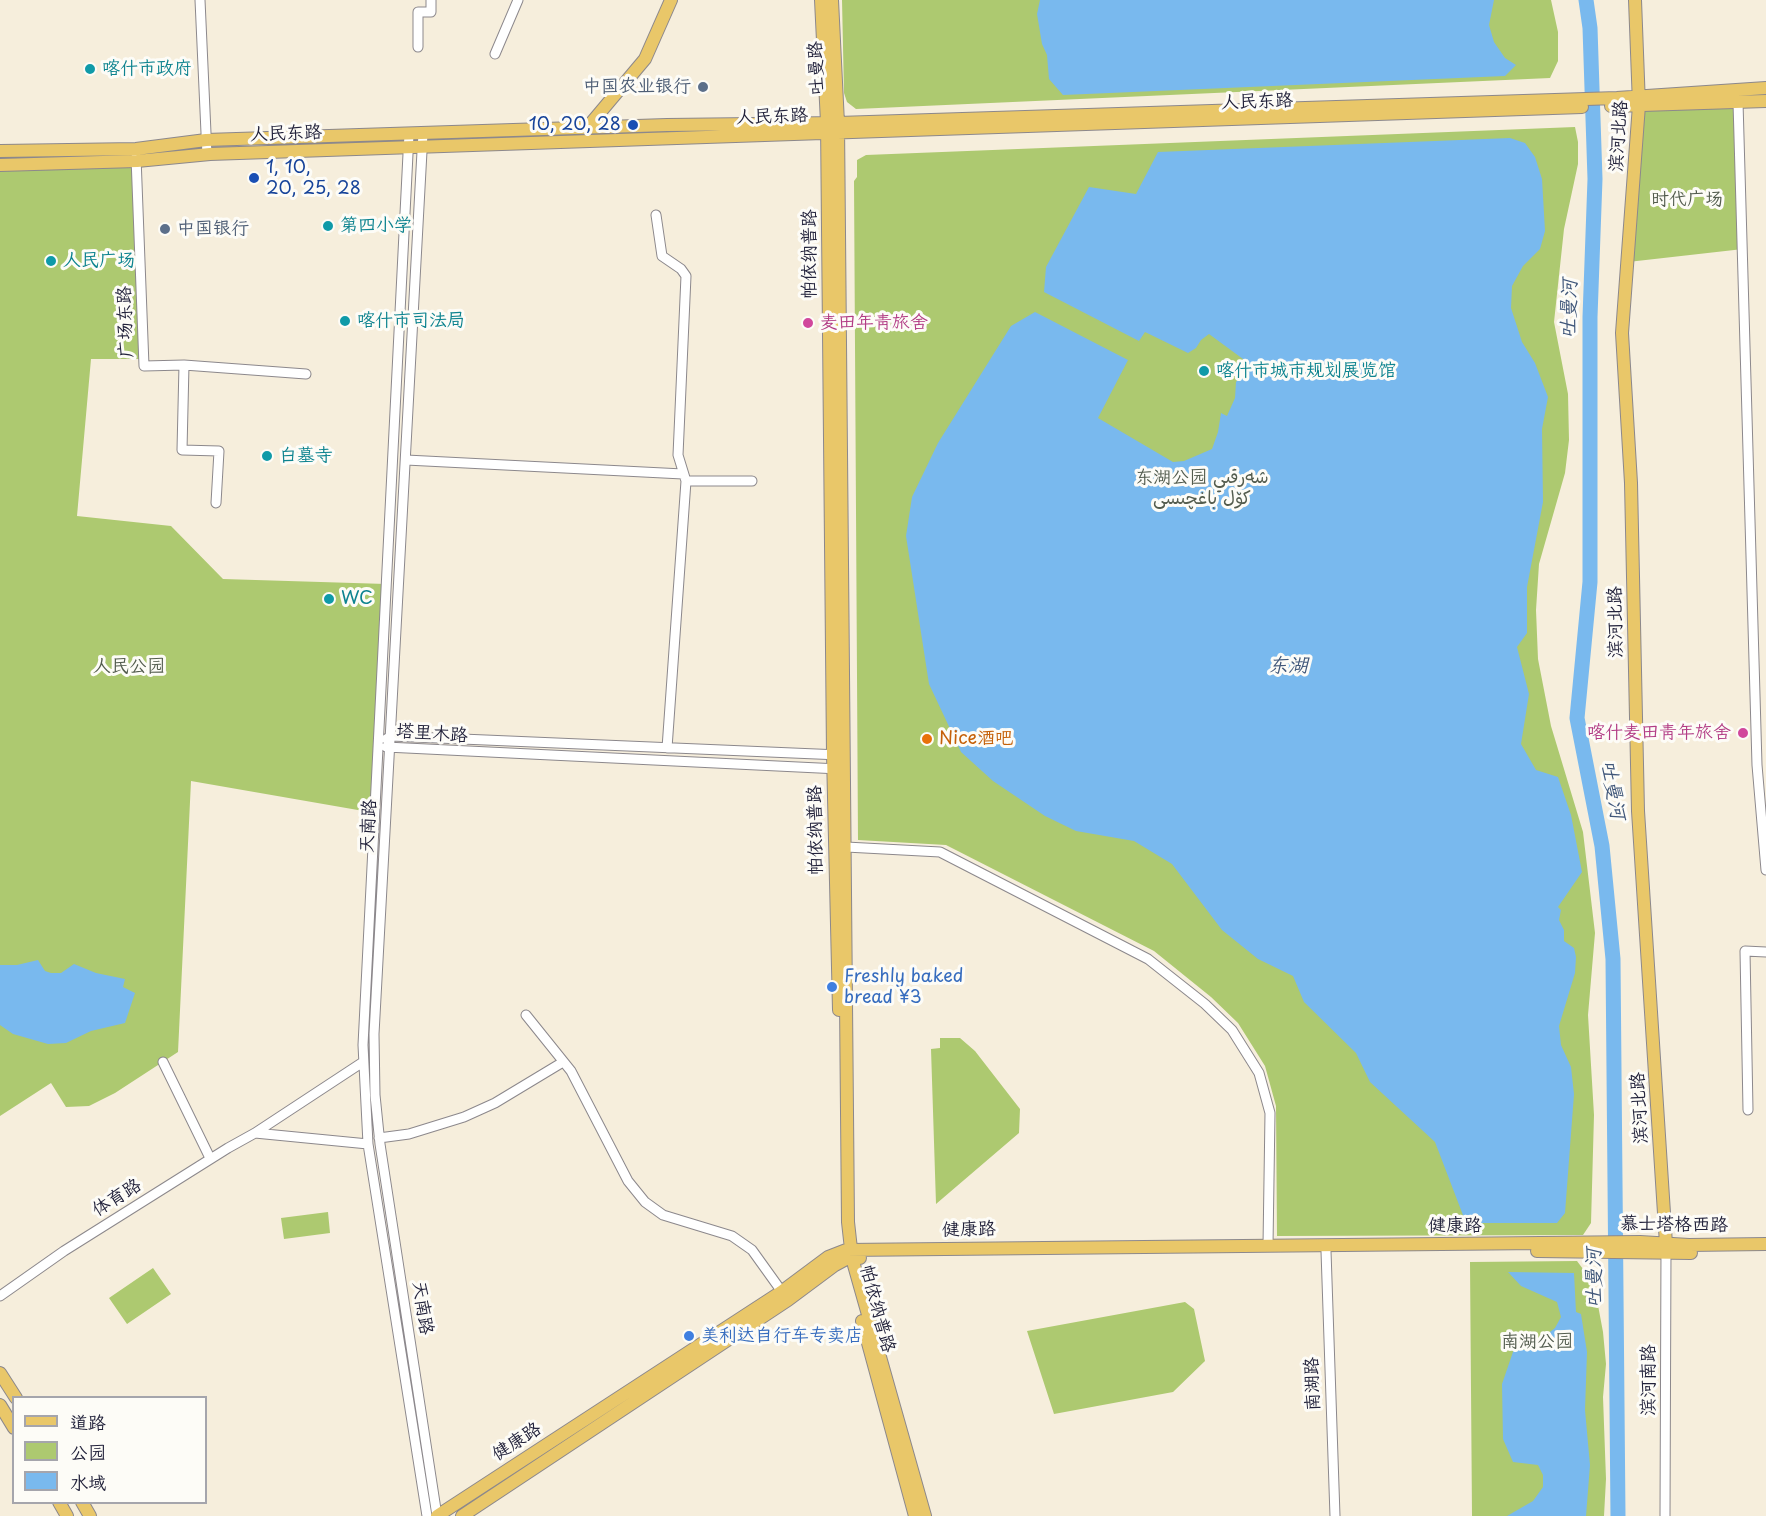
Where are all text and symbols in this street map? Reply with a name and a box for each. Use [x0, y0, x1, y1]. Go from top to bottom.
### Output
street label: 吐曼路 [805, 40, 829, 96]
place label: 喀什市政府 [102, 58, 192, 80]
marker: 喀什市政府 [83, 62, 97, 76]
place label: 中国农业银行 [583, 76, 691, 98]
marker: 中国农业银行 [696, 80, 710, 94]
street label: 人民东路 [1221, 90, 1293, 114]
street label: 滨河北路 [1606, 99, 1632, 173]
street label: 人民东路 [736, 105, 808, 129]
place label: 10, 20, 28 [529, 114, 621, 136]
marker: 10, 20, 28 [626, 118, 640, 132]
street label: 人民东路 [250, 122, 322, 146]
place label: 1, 10, 20, 25, 28 [266, 157, 361, 200]
marker: 1, 10, 20, 25, 28 [247, 171, 261, 185]
park label: 时代广场 [1651, 189, 1723, 211]
street label: 帕依纳普路 [799, 209, 821, 299]
place label: 第四小学 [340, 215, 412, 237]
place label: 中国银行 [177, 218, 249, 240]
marker: 第四小学 [321, 219, 335, 233]
marker: 中国银行 [158, 222, 172, 236]
place label: 人民广场 [63, 250, 135, 272]
marker: 人民广场 [44, 254, 58, 268]
water label: 吐曼河 [1557, 279, 1583, 339]
street label: 广场东路 [114, 286, 138, 358]
place label: 喀什市司法局 [357, 310, 465, 332]
place label: 麦田年青旅舍 [820, 312, 928, 334]
marker: 喀什市司法局 [338, 314, 352, 328]
marker: 麦田年青旅舍 [801, 316, 815, 330]
place label: 喀什市城市规划展览馆 [1216, 360, 1396, 382]
marker: 喀什市城市规划展览馆 [1197, 364, 1211, 378]
place label: 白墓寺 [279, 445, 333, 467]
marker: 白墓寺 [260, 449, 274, 463]
park label: 东湖公园 شەرقىي كۆل باغچىسى [1135, 467, 1269, 510]
street label: 滨河北路 [1605, 586, 1627, 658]
place label: WC [341, 588, 373, 610]
marker: WC [322, 592, 336, 606]
water label: 东湖 [1268, 654, 1308, 678]
park label: 人民公园 [93, 656, 165, 678]
street label: 塔里木路 [395, 721, 469, 747]
place label: 喀什麦田青年旅舍 [1587, 722, 1731, 744]
marker: 喀什麦田青年旅舍 [1736, 726, 1750, 740]
place label: Nice酒吧 [939, 728, 1013, 750]
marker: Nice酒吧 [920, 732, 934, 746]
water label: 吐曼河 [1594, 758, 1630, 822]
street label: 帕依纳普路 [804, 785, 828, 875]
street label: 天南路 [357, 798, 381, 854]
place label: Freshly baked bread ¥3 [844, 966, 963, 1008]
marker: Freshly baked bread ¥3 [825, 980, 839, 994]
street label: 滨河北路 [1627, 1071, 1653, 1145]
street label: 体育路 [88, 1175, 146, 1221]
street label: 慕士塔格西路 [1620, 1213, 1728, 1237]
street label: 健康路 [1428, 1215, 1482, 1237]
street label: 健康路 [942, 1219, 996, 1241]
water label: 吐曼河 [1582, 1248, 1608, 1308]
street label: 帕依纳普路 [855, 1263, 899, 1355]
street label: 天南路 [407, 1280, 437, 1336]
place label: 美利达自行车专卖店 [701, 1325, 863, 1347]
marker: 美利达自行车专卖店 [682, 1329, 696, 1343]
park label: 南湖公园 [1501, 1331, 1573, 1353]
street label: 滨河南路 [1638, 1344, 1660, 1416]
street label: 南湖路 [1301, 1357, 1325, 1411]
legend [12, 1396, 207, 1504]
text: 道路 [70, 1408, 106, 1435]
street label: 健康路 [488, 1418, 546, 1466]
text: 公园 [70, 1438, 106, 1465]
text: 水域 [70, 1468, 106, 1495]

